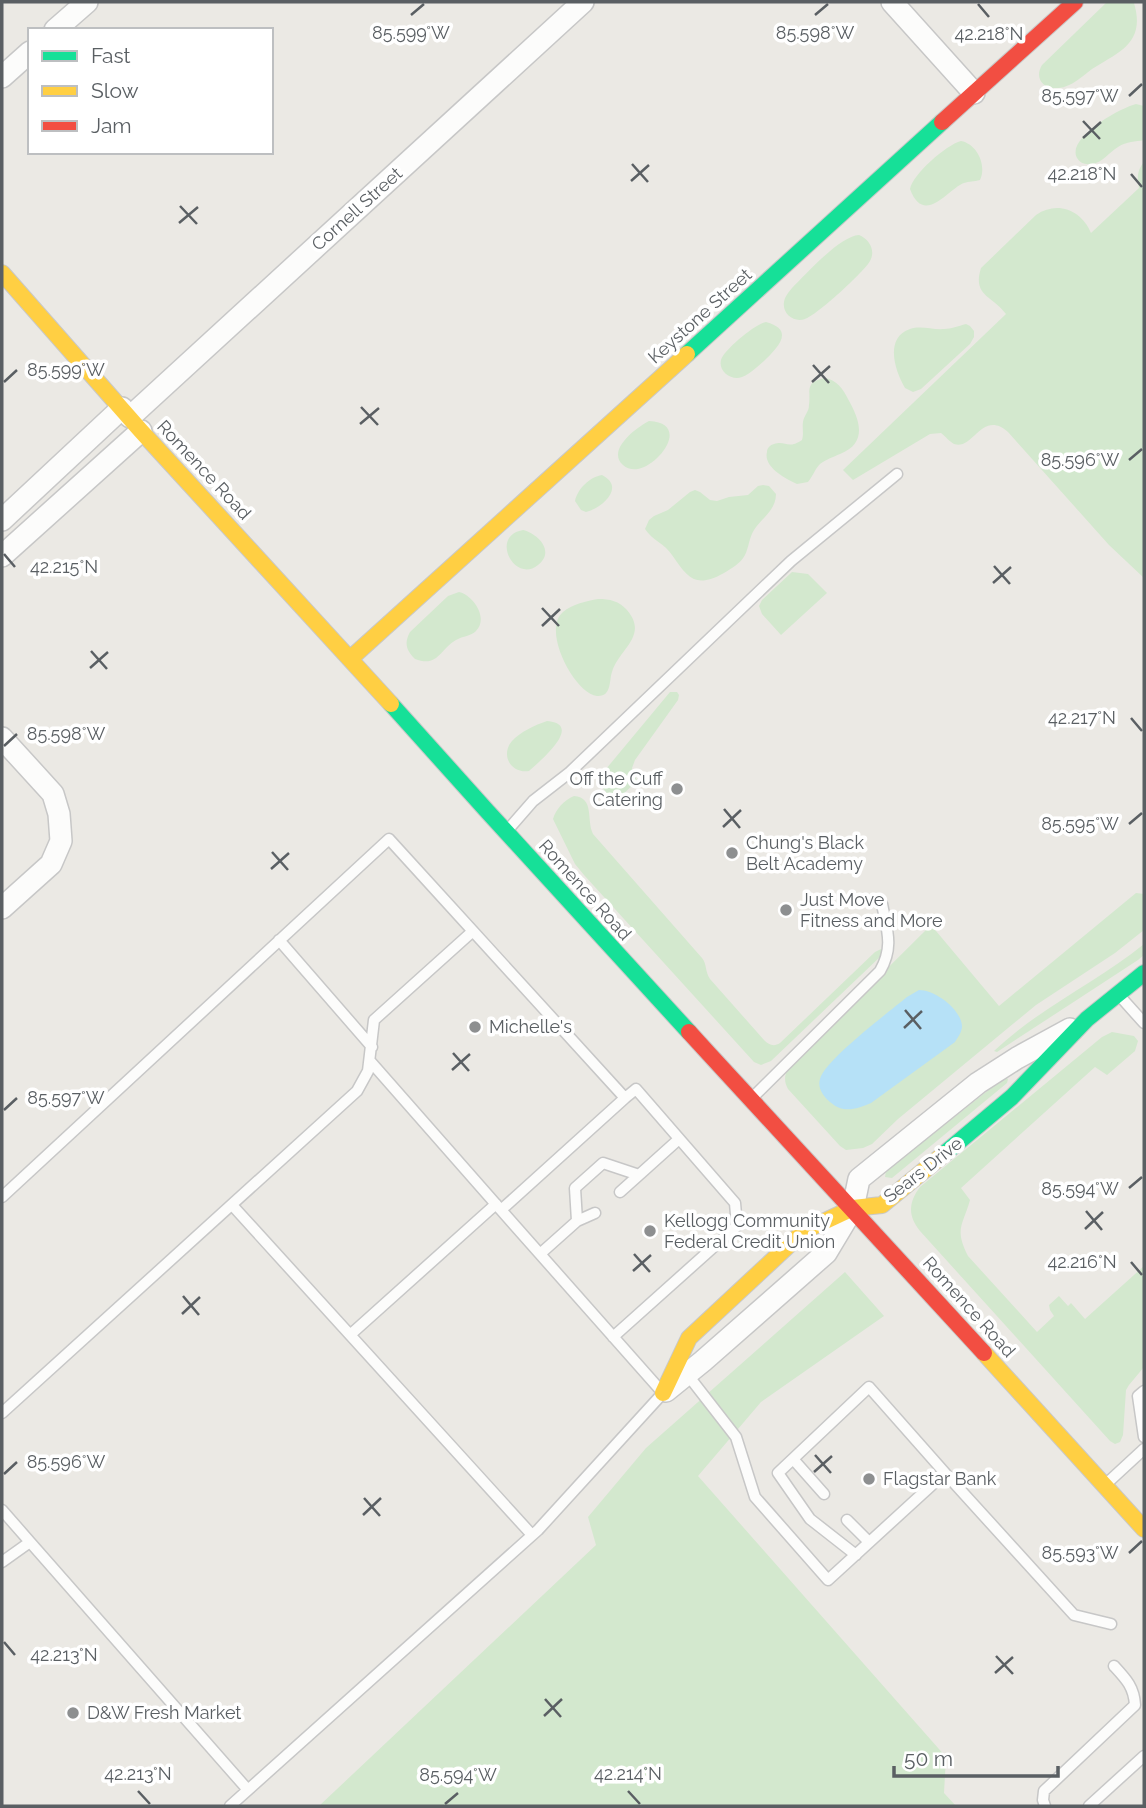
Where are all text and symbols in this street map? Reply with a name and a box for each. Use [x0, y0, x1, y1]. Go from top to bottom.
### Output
text: 85.599°W [372, 22, 450, 43]
text: 85.598°W [776, 22, 854, 43]
text: 42.218°N [954, 23, 1024, 44]
legend [28, 28, 273, 154]
text: Fast [91, 43, 131, 68]
text: Slow [91, 78, 139, 103]
text: 85.597°W [1041, 85, 1119, 106]
text: Jam [91, 113, 132, 138]
street label: Cornell Street [307, 163, 406, 255]
text: 42.218°N [1047, 163, 1117, 184]
street label: Keystone Street [644, 264, 756, 367]
text: 85.599°W [27, 359, 105, 380]
street label: Romence Road [153, 416, 256, 524]
text: 85.596°W [1041, 449, 1120, 470]
text: 42.215°N [30, 556, 98, 577]
text: 42.217°N [1048, 707, 1116, 728]
text: 85.598°W [27, 723, 105, 744]
place label: Off the Cuff Catering [570, 768, 664, 810]
marker: Off the Cuff Catering [669, 781, 685, 797]
text: 85.595°W [1041, 813, 1119, 834]
place label: Chung's Black Belt Academy [746, 832, 864, 874]
street label: Romence Road [535, 835, 636, 944]
marker: Chung's Black Belt Academy [724, 845, 740, 861]
place label: Just Move Fitness and More [800, 889, 943, 931]
marker: Just Move Fitness and More [778, 902, 794, 918]
place label: Michelle's [489, 1016, 572, 1037]
marker: Michelle's [467, 1019, 483, 1035]
text: 85.597°W [27, 1087, 105, 1108]
street label: Sears Drive [879, 1132, 966, 1207]
text: 85.594°W [1041, 1178, 1119, 1199]
place label: Kellogg Community Federal Credit Union [664, 1210, 835, 1252]
marker: Kellogg Community Federal Credit Union [642, 1223, 658, 1239]
text: 42.216°N [1047, 1251, 1117, 1272]
street label: Romence Road [919, 1252, 1020, 1361]
text: 85.596°W [27, 1451, 106, 1472]
place label: Flagstar Bank [883, 1468, 997, 1489]
marker: Flagstar Bank [861, 1471, 877, 1487]
text: 85.593°W [1041, 1542, 1119, 1563]
text: 42.213°N [30, 1644, 98, 1665]
place label: D&W Fresh Market [87, 1702, 241, 1723]
marker: D&W Fresh Market [65, 1705, 81, 1721]
scale bar [894, 1734, 1058, 1778]
text: 50 m [904, 1746, 953, 1771]
text: 42.213°N [104, 1763, 172, 1784]
text: 42.214°N [594, 1763, 662, 1784]
text: 85.594°W [419, 1764, 497, 1785]

